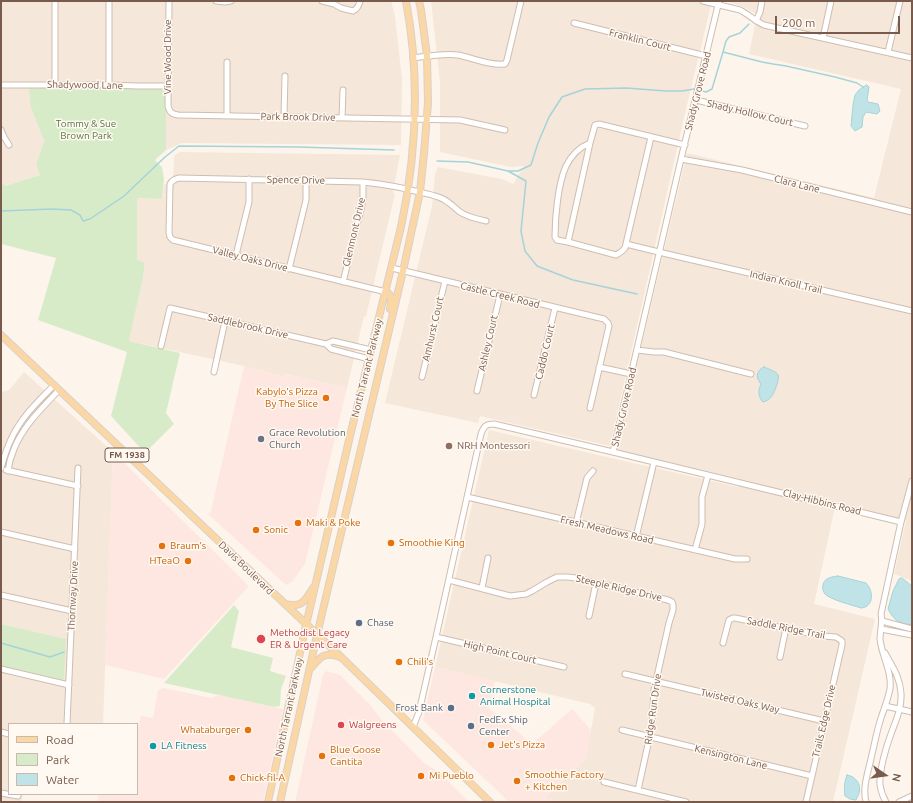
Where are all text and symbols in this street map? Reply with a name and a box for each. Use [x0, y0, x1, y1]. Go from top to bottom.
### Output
scale bar [777, 8, 902, 34]
text: 200 m [782, 16, 815, 29]
street label: Vine Wood Drive [162, 19, 174, 95]
street label: Franklin Court [608, 27, 672, 53]
street label: Shady Grove Road [682, 50, 714, 132]
street label: Shadywood Lane [47, 78, 123, 92]
street label: Shady Hollow Court [706, 97, 794, 129]
street label: Park Brook Drive [260, 110, 336, 124]
park label: Tommy & Sue Brown Park [56, 118, 116, 142]
street label: Spence Drive [267, 173, 325, 187]
street label: Clara Lane [773, 173, 821, 195]
street label: Glenmont Drive [340, 196, 368, 268]
street label: Valley Oaks Drive [211, 244, 289, 274]
street label: Indian Knoll Trail [749, 268, 823, 296]
street label: Castle Creek Road [459, 279, 541, 311]
street label: Amhurst Court [420, 295, 446, 363]
street label: Saddlebrook Drive [206, 311, 290, 341]
street label: Ashley Court [476, 314, 500, 372]
street label: North Tarrant Parkway [349, 317, 385, 419]
street label: Caddo Court [533, 323, 557, 381]
street label: Shady Grove Road [609, 366, 639, 448]
place label: Kabylo's Pizza By The Slice [256, 386, 318, 410]
marker: Kabylo's Pizza By The Slice [321, 393, 331, 403]
place label: Grace Revolution Church [269, 427, 346, 450]
marker: Grace Revolution Church [256, 434, 266, 444]
place label: NRH Montessori [457, 440, 530, 452]
marker: NRH Montessori [444, 441, 454, 451]
road number: FM 1938 [105, 448, 149, 462]
street label: Clay-Hibbins Road [781, 486, 863, 518]
street label: Fresh Meadows Road [559, 513, 655, 547]
place label: Maki & Poke [306, 517, 361, 529]
marker: Maki & Poke [293, 518, 303, 528]
place label: Sonic [264, 524, 288, 536]
marker: Sonic [251, 525, 261, 535]
place label: Smoothie King [399, 537, 465, 549]
marker: Smoothie King [386, 538, 396, 548]
street label: Davis Boulevard [216, 539, 276, 597]
place label: Braum's [170, 540, 206, 552]
marker: Braum's [157, 541, 167, 551]
place label: HTeaO [150, 555, 180, 567]
marker: HTeaO [183, 556, 193, 566]
street label: Thornway Drive [65, 561, 81, 631]
street label: Steeple Ridge Drive [575, 572, 663, 604]
street label: Saddle Ridge Trail [746, 614, 826, 642]
place label: Chase [367, 617, 394, 629]
marker: Chase [354, 618, 364, 628]
place label: Methodist Legacy ER & Urgent Care [270, 627, 350, 650]
marker: Methodist Legacy ER & Urgent Care [255, 633, 267, 645]
street label: High Point Court [462, 638, 538, 666]
street label: North Tarrant Parkway [273, 656, 305, 758]
place label: Chili's [407, 656, 433, 668]
marker: Chili's [394, 657, 404, 667]
street label: Ridge Run Drive [642, 673, 664, 745]
street label: Trails Edge Drive [810, 683, 838, 759]
place label: Cornerstone Animal Hospital [480, 684, 550, 708]
street label: Twisted Oaks Way [699, 686, 781, 716]
marker: Cornerstone Animal Hospital [467, 691, 477, 701]
place label: Frost Bank [395, 702, 443, 714]
marker: Frost Bank [446, 703, 456, 713]
place label: FedEx Ship Center [479, 714, 528, 738]
place label: Walgreens [349, 719, 396, 731]
marker: Walgreens [336, 720, 346, 730]
marker: FedEx Ship Center [466, 721, 476, 731]
legend [8, 723, 138, 795]
place label: Whataburger [180, 724, 240, 736]
marker: Whataburger [243, 725, 253, 735]
text: Road [46, 733, 74, 746]
place label: Jet's Pizza [499, 739, 545, 751]
place label: LA Fitness [161, 740, 207, 752]
marker: Jet's Pizza [486, 740, 496, 750]
marker: LA Fitness [148, 741, 158, 751]
street label: Kensington Lane [693, 742, 769, 772]
place label: Blue Goose Cantita [330, 744, 381, 768]
marker: Blue Goose Cantita [317, 751, 327, 761]
text: Park [46, 753, 70, 766]
north arrow [865, 755, 905, 795]
place label: Smoothie Factory + Kitchen [525, 769, 604, 792]
place label: Mi Pueblo [429, 770, 474, 782]
marker: Mi Pueblo [416, 771, 426, 781]
place label: Chick-fil-A [240, 772, 285, 784]
text: N [890, 772, 903, 783]
text: Water [46, 773, 79, 786]
marker: Chick-fil-A [227, 773, 237, 783]
marker: Smoothie Factory + Kitchen [512, 776, 522, 786]

